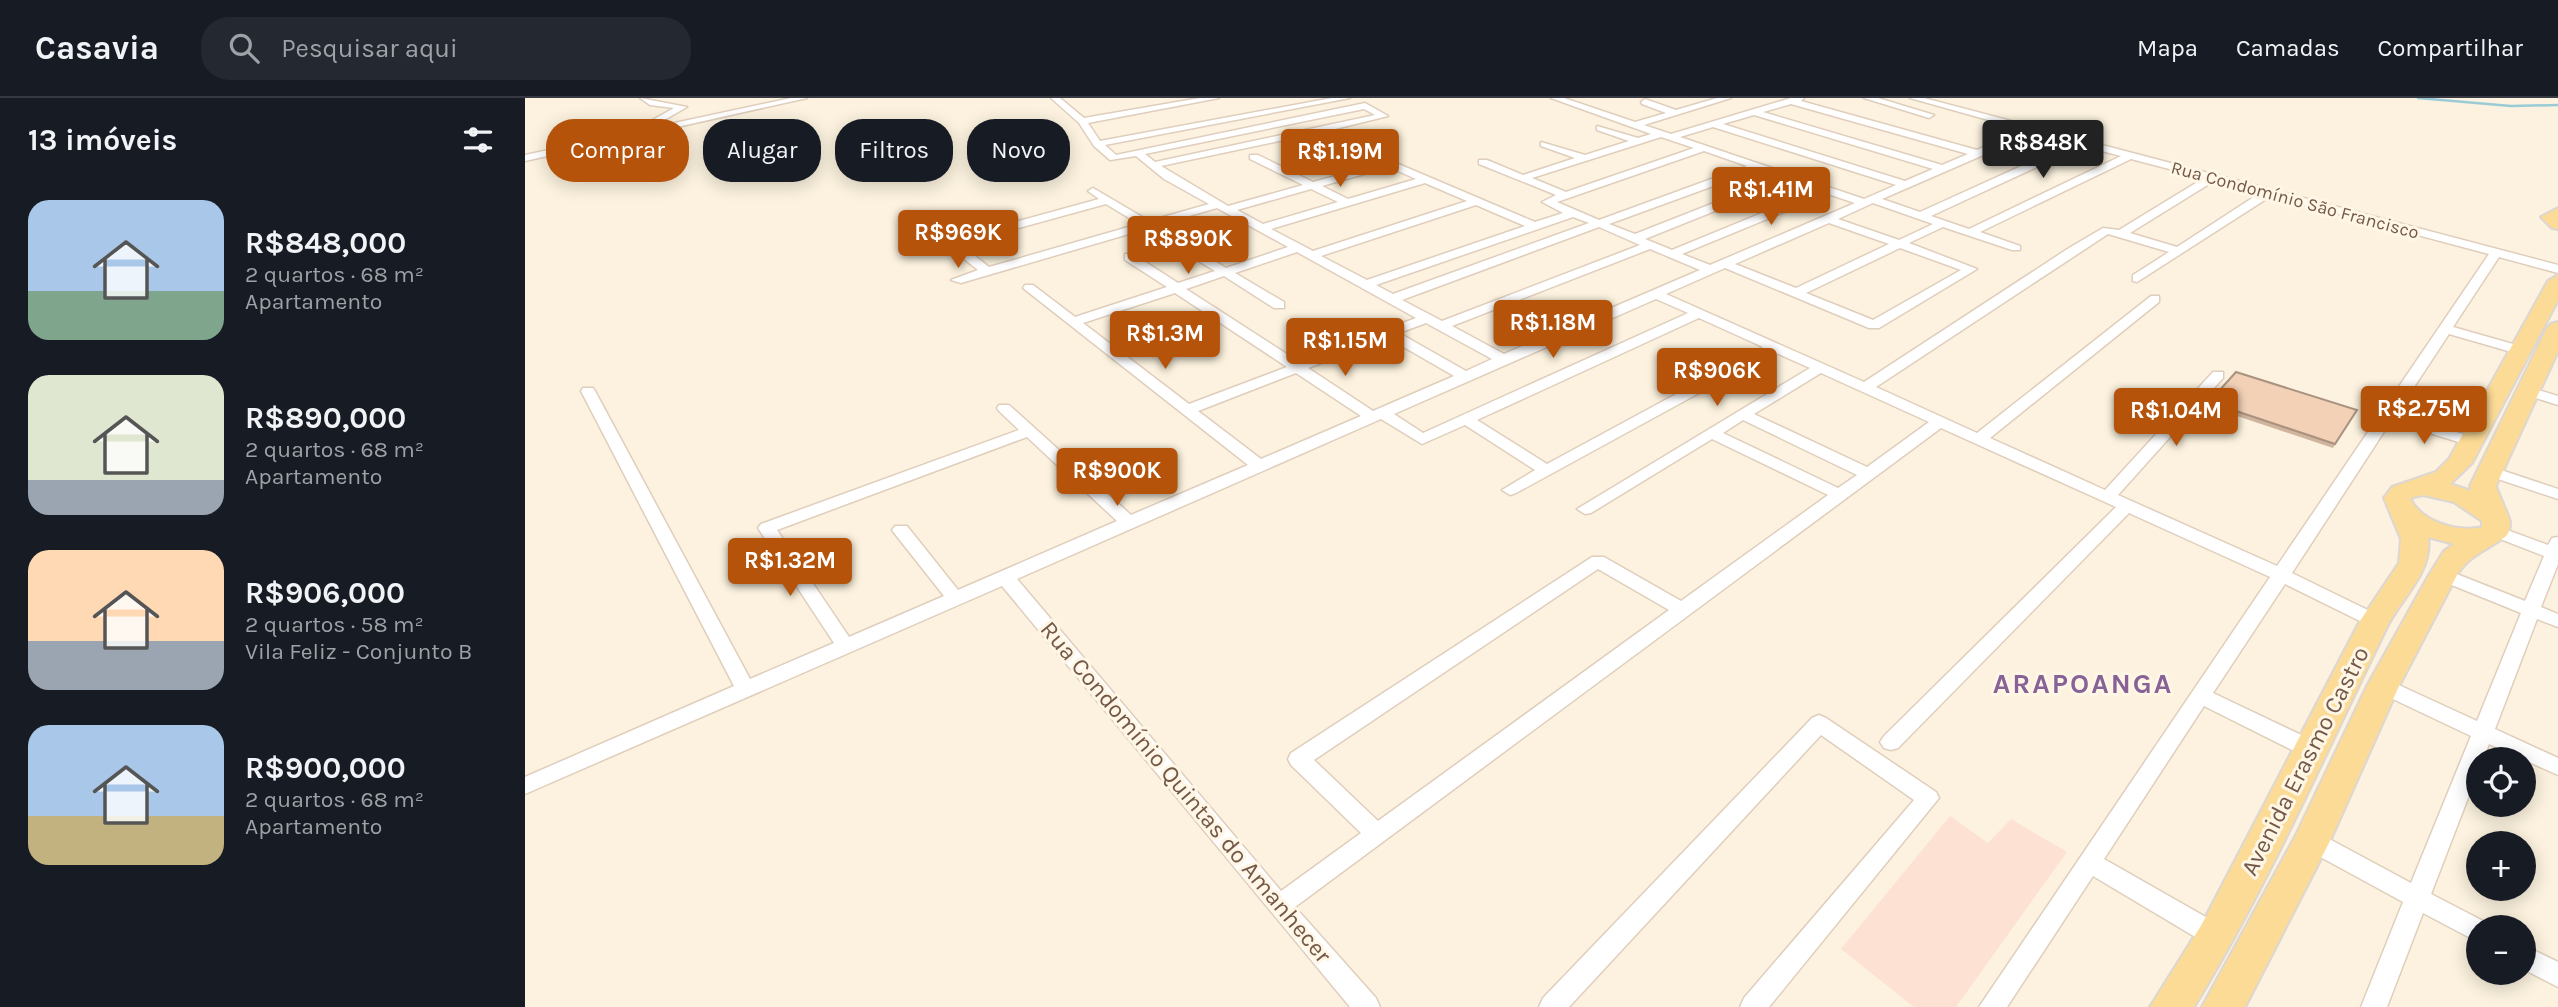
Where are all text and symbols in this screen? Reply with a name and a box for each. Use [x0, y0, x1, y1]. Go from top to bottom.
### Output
search box [201, 17, 691, 80]
text: Casavia [35, 29, 159, 67]
icon: search [225, 29, 263, 67]
text: Pesquisar aqui [281, 33, 458, 64]
text: Mapa [2137, 34, 2198, 62]
text: Camadas [2236, 34, 2340, 62]
text: Compartilhar [2378, 34, 2523, 62]
chip: Comprar [546, 119, 689, 182]
chip: Alugar [703, 119, 821, 182]
chip: Filtros [835, 119, 953, 182]
chip: Novo [967, 119, 1070, 182]
pin: R$848K [1986, 120, 2100, 180]
icon: filters [459, 121, 497, 159]
text: 13 imóveis [28, 122, 177, 158]
text: R$848K [1998, 129, 2088, 156]
pin: R$1.19M [1275, 130, 1405, 189]
text: R$1.19M [1297, 138, 1383, 165]
street label: Rua Condomínio São Francisco [2169, 156, 2421, 244]
pin: R$1.41M [1706, 167, 1836, 227]
text: R$1.41M [1728, 176, 1814, 203]
pin: R$969K [901, 211, 1015, 270]
pin: R$890K [1131, 216, 1245, 276]
text: R$969K [914, 219, 1002, 246]
text: R$848,000 [245, 225, 406, 261]
text: R$890K [1143, 225, 1233, 252]
icon: home [84, 228, 168, 312]
text: 2 quartos · 68 m² [245, 261, 424, 288]
text: Apartamento [245, 288, 382, 315]
pin: R$1.18M [1488, 300, 1618, 360]
text: R$1.18M [1510, 309, 1596, 336]
pin: R$1.3M [1108, 312, 1222, 371]
pin: R$1.15M [1280, 318, 1410, 378]
text: R$1.3M [1126, 320, 1204, 347]
text: R$1.15M [1302, 327, 1388, 354]
pin: R$906K [1660, 348, 1774, 408]
text: R$906K [1673, 357, 1761, 384]
pin: R$2.75M [2359, 386, 2489, 446]
pin: R$1.04M [2111, 388, 2241, 448]
text: R$2.75M [2377, 395, 2471, 422]
text: R$1.04M [2130, 397, 2222, 424]
text: R$890,000 [245, 400, 406, 436]
icon: home [84, 403, 168, 487]
text: 2 quartos · 68 m² [245, 436, 424, 463]
pin: R$900K [1060, 448, 1174, 508]
text: R$900K [1073, 457, 1161, 484]
text: Apartamento [245, 463, 382, 490]
pin: R$1.32M [725, 538, 855, 598]
text: R$1.32M [744, 547, 836, 574]
text: R$906,000 [245, 575, 405, 611]
icon: home [84, 578, 168, 662]
text: 2 quartos · 58 m² [245, 611, 424, 638]
street label: Rua Condomínio Quintas do Amanhecer [1035, 615, 1337, 969]
text: Vila Feliz - Conjunto B [245, 638, 472, 665]
street label: Avenida Erasmo Castro [2235, 642, 2375, 880]
district label: ARAPOANGA [1993, 667, 2173, 700]
map controls [2466, 747, 2536, 985]
button: locate [2466, 747, 2536, 817]
text: R$900,000 [245, 750, 406, 786]
icon: home [84, 753, 168, 837]
text: 2 quartos · 68 m² [245, 786, 424, 813]
text: Apartamento [245, 813, 382, 840]
button: + [2466, 831, 2536, 901]
button: − [2466, 915, 2536, 985]

